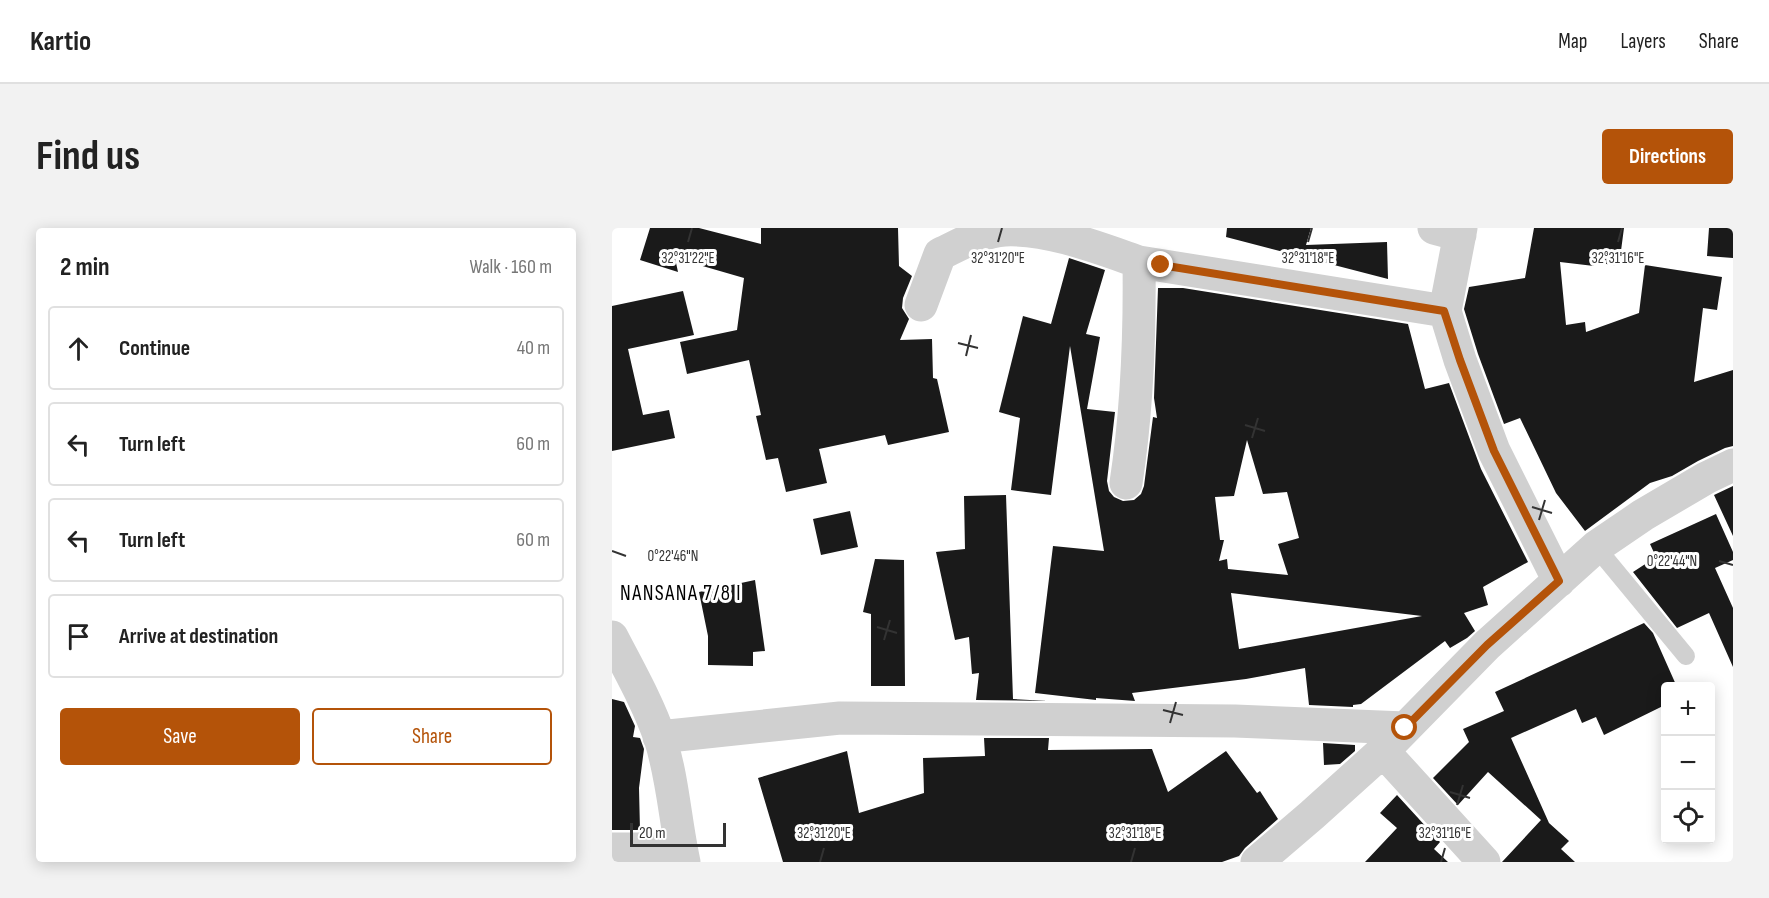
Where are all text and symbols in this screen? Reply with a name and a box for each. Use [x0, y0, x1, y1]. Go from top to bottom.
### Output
text: Kartio [30, 25, 91, 58]
text: Map [1558, 29, 1587, 54]
text: Layers [1620, 29, 1666, 54]
text: Share [1699, 29, 1739, 54]
button: Directions [1602, 129, 1733, 184]
text: Find us [36, 131, 140, 182]
text: 32°31'22"E [661, 249, 715, 268]
text: 32°31'20"E [971, 249, 1025, 268]
text: 32°31'18"E [1282, 249, 1334, 268]
text: 32°31'16"E [1592, 249, 1644, 268]
route end [1147, 251, 1173, 277]
text: 2 min [60, 252, 110, 283]
text: Walk · 160 m [469, 255, 552, 279]
icon: ahead [62, 332, 95, 365]
text: Continue [119, 335, 190, 362]
text: 40 m [517, 336, 550, 360]
icon: left [62, 428, 95, 461]
text: Turn left [119, 431, 185, 458]
text: 60 m [516, 432, 550, 456]
icon: left [62, 524, 95, 557]
text: Turn left [119, 527, 185, 554]
text: 60 m [516, 528, 550, 552]
text: 0°22'46"N [648, 547, 698, 566]
text: 0°22'44"N [1647, 552, 1697, 571]
district label: NANSANA 7/8 I [620, 581, 742, 606]
icon: arrive [62, 620, 95, 653]
text: Arrive at destination [119, 623, 278, 650]
map controls [1661, 682, 1715, 844]
button: + [1661, 682, 1715, 736]
button: Save [60, 708, 300, 765]
button: Share [312, 708, 552, 765]
route start [1391, 714, 1417, 740]
button: − [1661, 736, 1715, 790]
button: locate [1661, 790, 1715, 844]
scale bar [630, 820, 726, 848]
text: 20 m [639, 824, 666, 843]
text: 32°31'20"E [797, 824, 851, 843]
text: 32°31'18"E [1109, 824, 1161, 843]
text: 32°31'16"E [1419, 824, 1471, 843]

